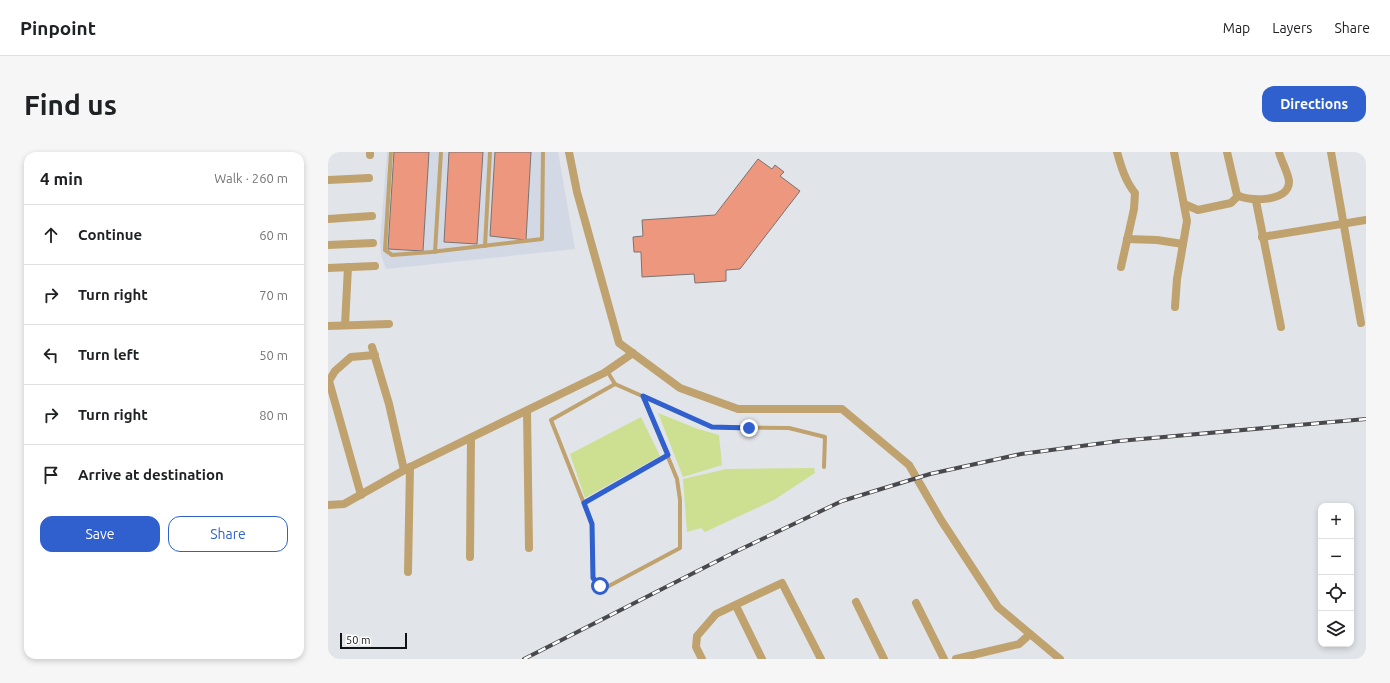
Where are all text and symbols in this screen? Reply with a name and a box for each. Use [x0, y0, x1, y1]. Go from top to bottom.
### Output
text: Pinpoint [20, 17, 96, 39]
text: Map [1223, 20, 1250, 36]
text: Layers [1272, 20, 1312, 36]
text: Share [1334, 20, 1370, 36]
button: Directions [1262, 86, 1366, 122]
text: Find us [24, 89, 117, 120]
text: 4 min [40, 169, 83, 188]
text: Walk · 260 m [214, 171, 288, 185]
icon: ahead [40, 224, 62, 246]
text: Continue [78, 226, 142, 243]
text: 60 m [259, 228, 288, 242]
icon: right [40, 284, 62, 306]
text: Turn right [78, 286, 148, 303]
text: 70 m [259, 288, 288, 302]
icon: left [40, 344, 62, 366]
text: Turn left [78, 346, 139, 363]
text: 50 m [259, 348, 288, 362]
icon: right [40, 404, 62, 426]
text: Turn right [78, 406, 148, 423]
text: 80 m [259, 408, 288, 422]
route end [740, 419, 758, 437]
icon: arrive [40, 464, 62, 486]
text: Arrive at destination [78, 466, 224, 483]
map controls [1318, 503, 1354, 647]
button: + [1318, 503, 1354, 539]
button: Save [40, 516, 160, 552]
button: Share [168, 516, 288, 552]
button: − [1318, 539, 1354, 575]
button: locate [1318, 575, 1354, 611]
route start [591, 577, 609, 595]
button: layers [1318, 611, 1354, 647]
scale bar [340, 631, 407, 650]
text: 50 m [346, 634, 370, 646]

